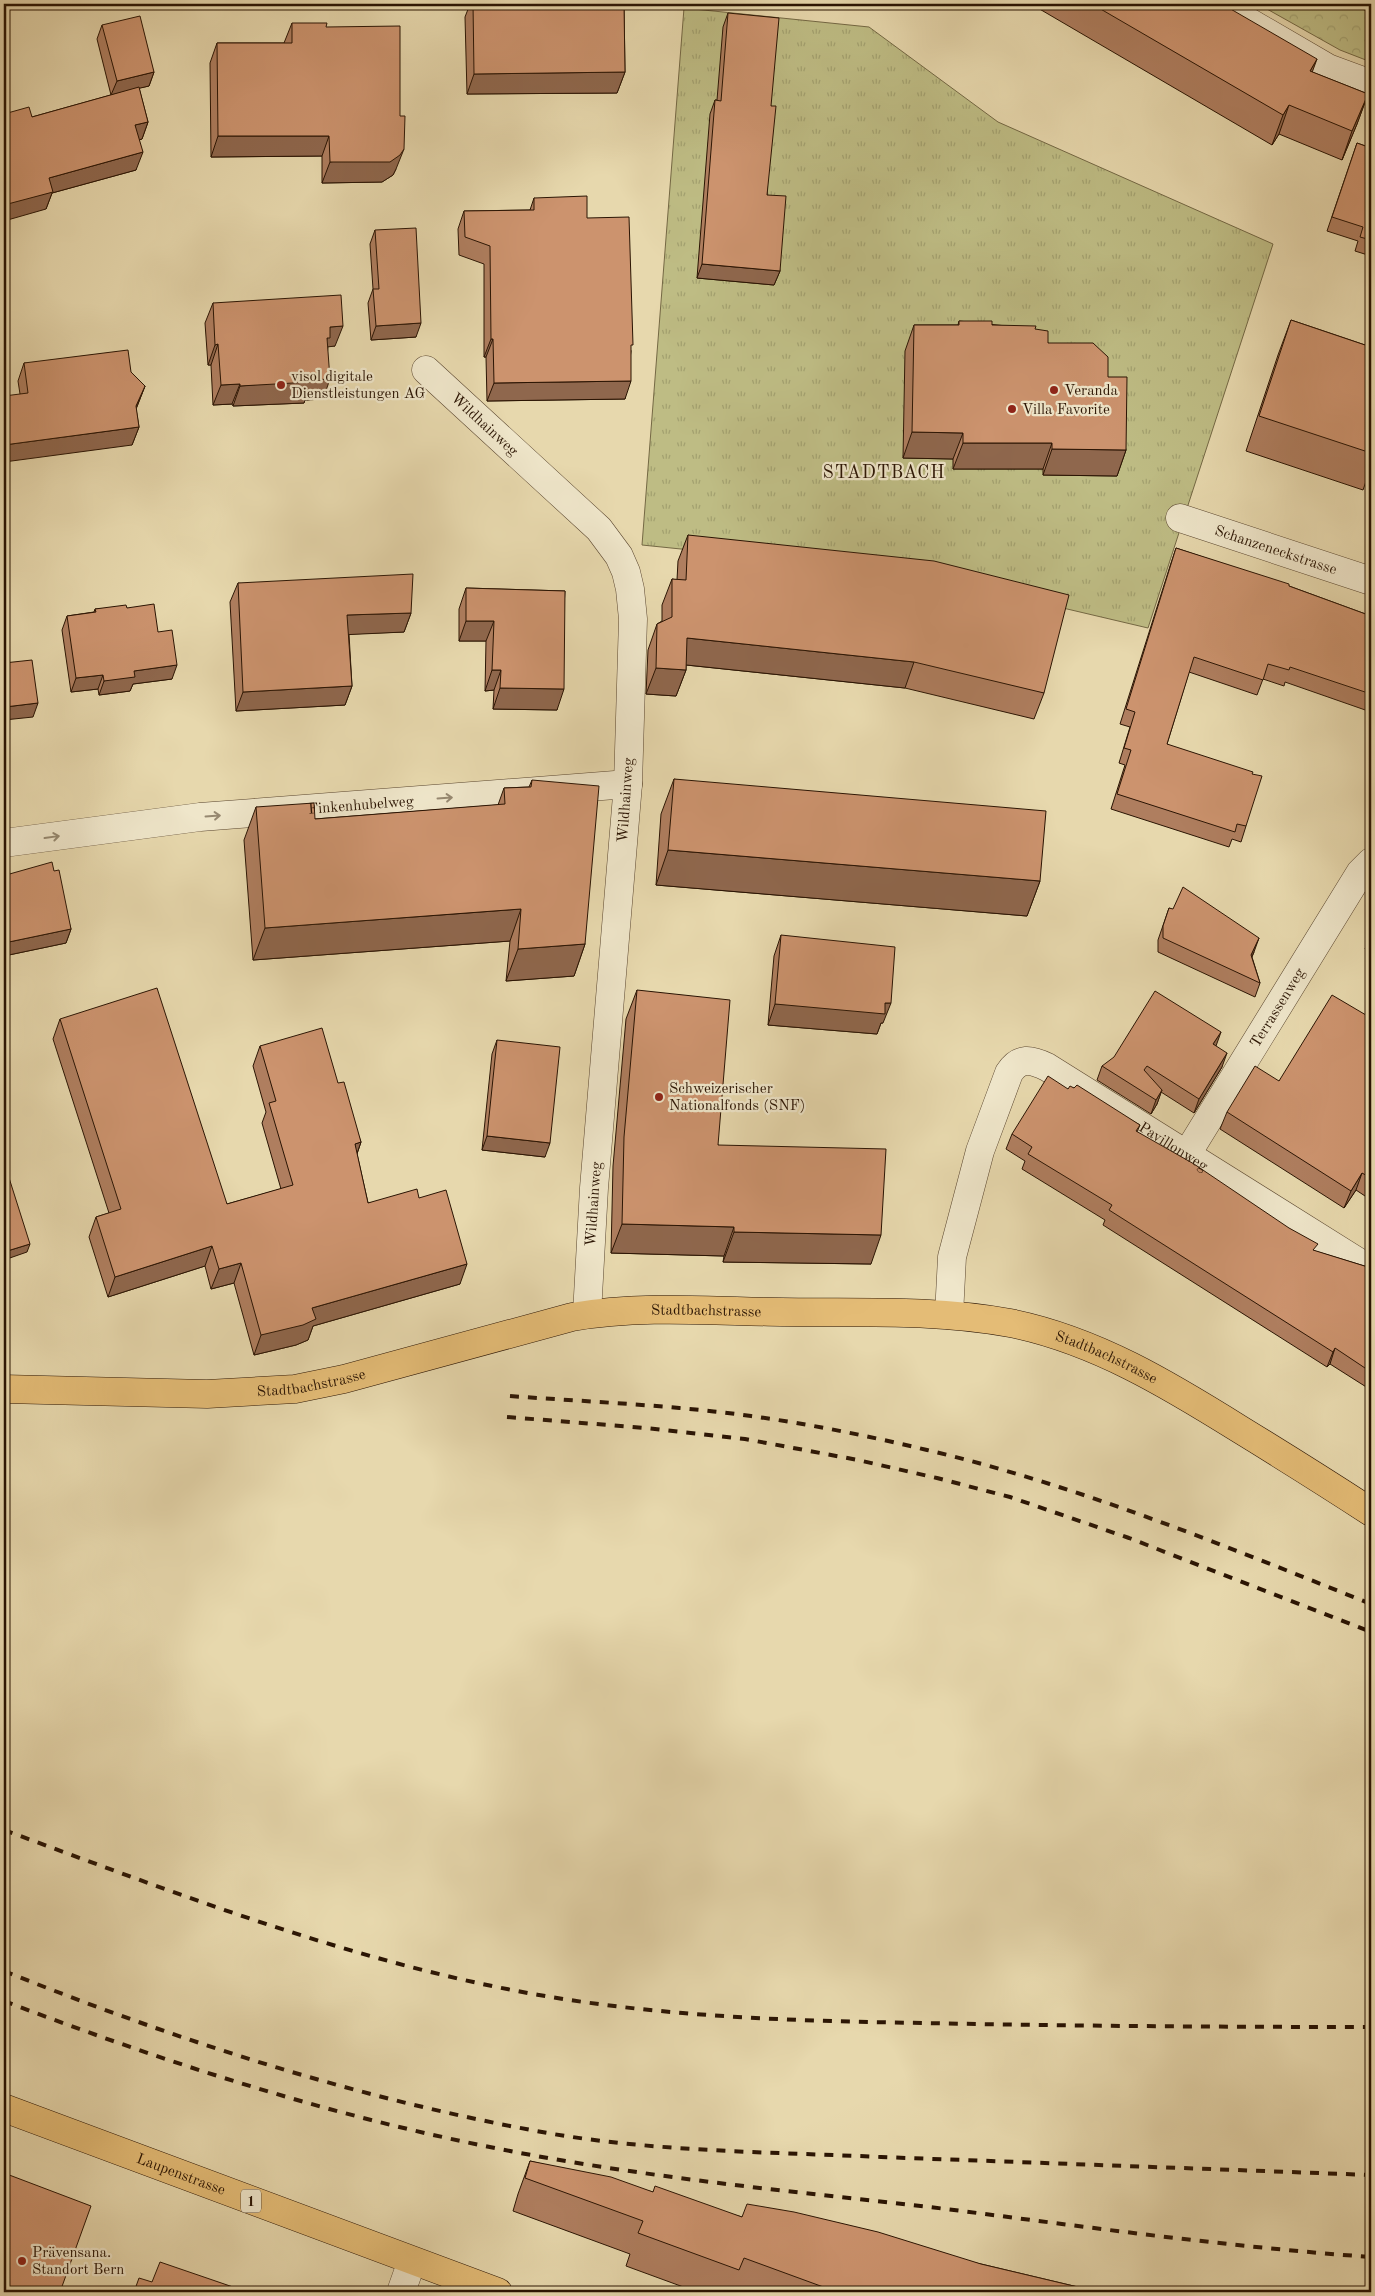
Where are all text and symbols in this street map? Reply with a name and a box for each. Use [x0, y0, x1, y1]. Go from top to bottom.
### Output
place label: visol digitale Dienstleistungen AG [291, 370, 425, 402]
marker: visol digitale Dienstleistungen AG [275, 379, 287, 391]
marker: Veranda [1048, 384, 1060, 396]
place label: Veranda [1064, 384, 1119, 399]
street label: Wildhainweg [448, 391, 520, 460]
marker: Villa Favorite [1006, 403, 1018, 415]
place label: Villa Favorite [1022, 403, 1110, 418]
district label: STADTBACH [822, 464, 946, 482]
street label: Schanzeneckstrasse [1212, 524, 1339, 578]
street label: Wildhainweg [616, 757, 637, 843]
one-way arrow [437, 793, 453, 802]
street label: Finkenhubelweg [308, 795, 414, 818]
one-way arrow [205, 811, 221, 820]
one-way arrow [44, 832, 60, 842]
street label: Terrassenweg [1248, 966, 1309, 1051]
place label: Schweizerischer Nationalfonds (SNF) [669, 1082, 805, 1114]
marker: Schweizerischer Nationalfonds (SNF) [653, 1091, 665, 1103]
street label: Pavillonweg [1136, 1120, 1210, 1175]
street label: Wildhainweg [584, 1161, 605, 1247]
street label: Stadtbachstrasse [651, 1304, 762, 1321]
street label: Stadtbachstrasse [1053, 1329, 1159, 1388]
street label: Stadtbachstrasse [256, 1367, 368, 1400]
street label: Laupenstrasse [134, 2152, 227, 2199]
road number: 1 [241, 2190, 261, 2212]
place label: Prävensana. Standort Bern [32, 2246, 124, 2278]
marker: Prävensana. Standort Bern [16, 2255, 28, 2267]

